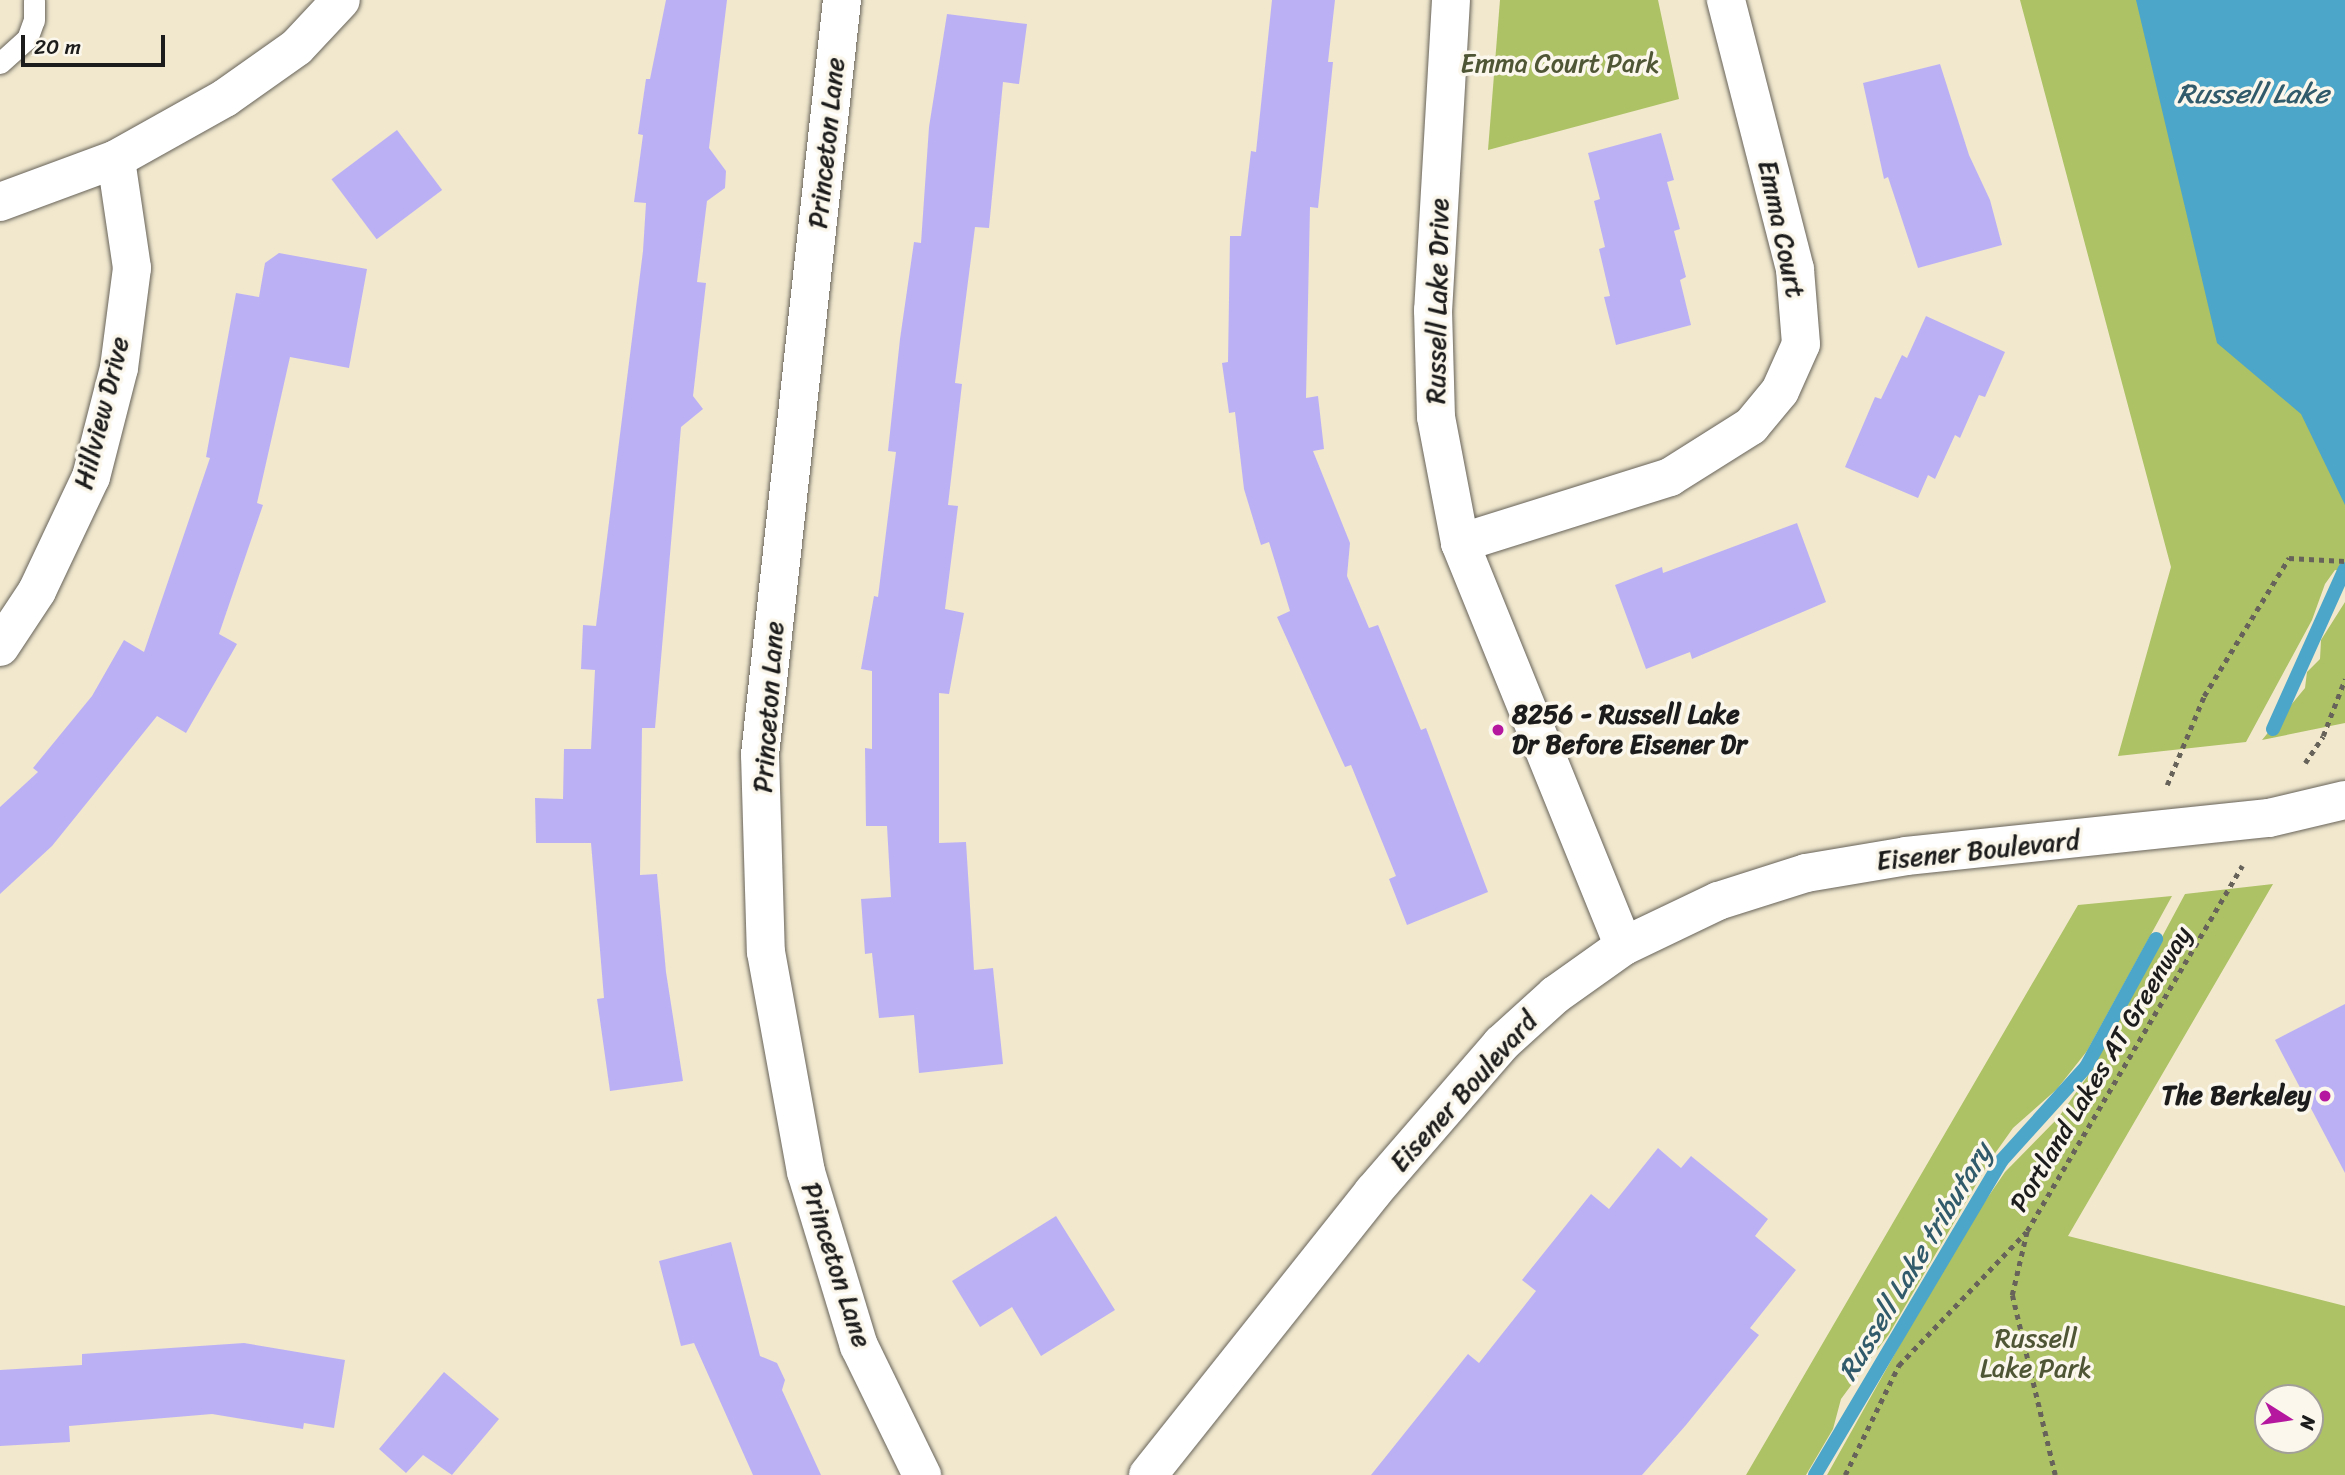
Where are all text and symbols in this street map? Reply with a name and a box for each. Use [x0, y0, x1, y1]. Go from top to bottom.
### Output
scale bar [24, 21, 168, 65]
text: 20 m [34, 28, 81, 66]
park label: Emma Court Park [1460, 48, 1660, 80]
street label: Princeton Lane [803, 56, 851, 230]
water label: Russell Lake [2177, 77, 2329, 111]
street label: Emma Court [1751, 157, 1811, 301]
street label: Russell Lake Drive [1421, 198, 1455, 404]
street label: Hillview Drive [68, 334, 136, 492]
street label: Princeton Lane [747, 620, 791, 794]
place label: 8256 - Russell Lake Dr Before Eisener Dr [1512, 699, 1747, 760]
marker: 8256 - Russell Lake Dr Before Eisener Dr [1490, 722, 1506, 738]
street label: Eisener Boulevard [1875, 825, 2081, 877]
street label: Portland Lakes AT Greenway [2003, 921, 2199, 1217]
street label: Eisener Boulevard [1384, 1006, 1544, 1178]
place label: The Berkeley [2162, 1080, 2311, 1112]
marker: The Berkeley [2317, 1088, 2333, 1104]
water label: Russell Lake tributary [1830, 1137, 2000, 1387]
street label: Princeton Lane [795, 1179, 877, 1351]
park label: Russell Lake Park [1980, 1323, 2092, 1384]
north arrow [2254, 1384, 2324, 1454]
text: N [2291, 1413, 2326, 1433]

